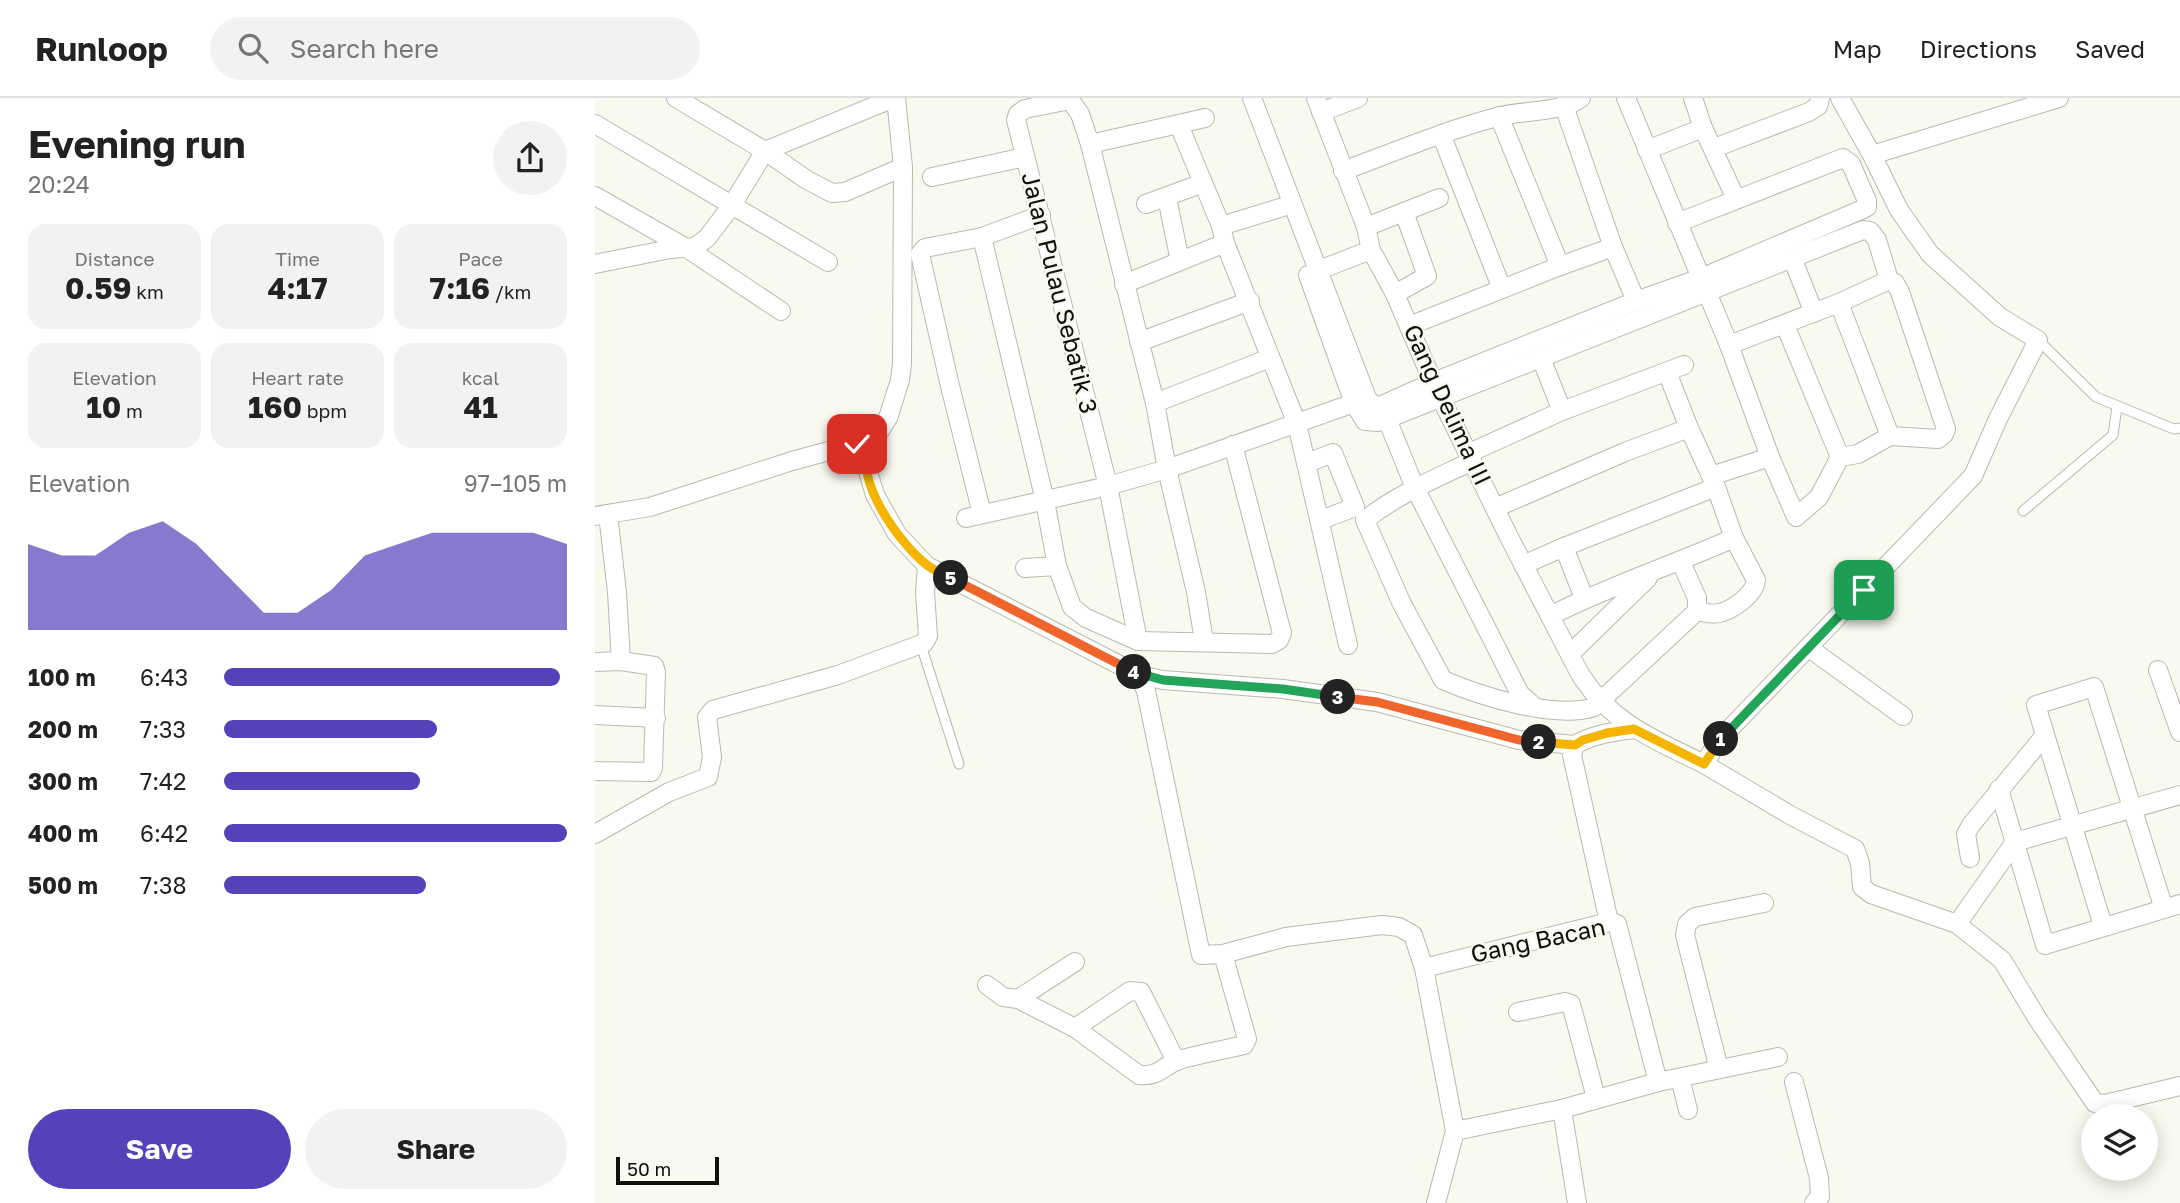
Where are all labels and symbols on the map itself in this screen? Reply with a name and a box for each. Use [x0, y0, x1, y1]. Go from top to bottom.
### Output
street label: Jalan Pulau Sebatik 3 [1016, 169, 1105, 416]
street label: Gang Delima III [1398, 319, 1498, 489]
pin [827, 414, 887, 474]
pin: 5 [933, 560, 969, 596]
pin [1834, 560, 1894, 620]
pin: 4 [1117, 654, 1151, 690]
pin: 3 [1321, 680, 1355, 714]
pin: 1 [1703, 722, 1739, 756]
pin: 2 [1521, 724, 1557, 760]
street label: Gang Bacan [1468, 911, 1608, 968]
scale bar [616, 1154, 719, 1186]

